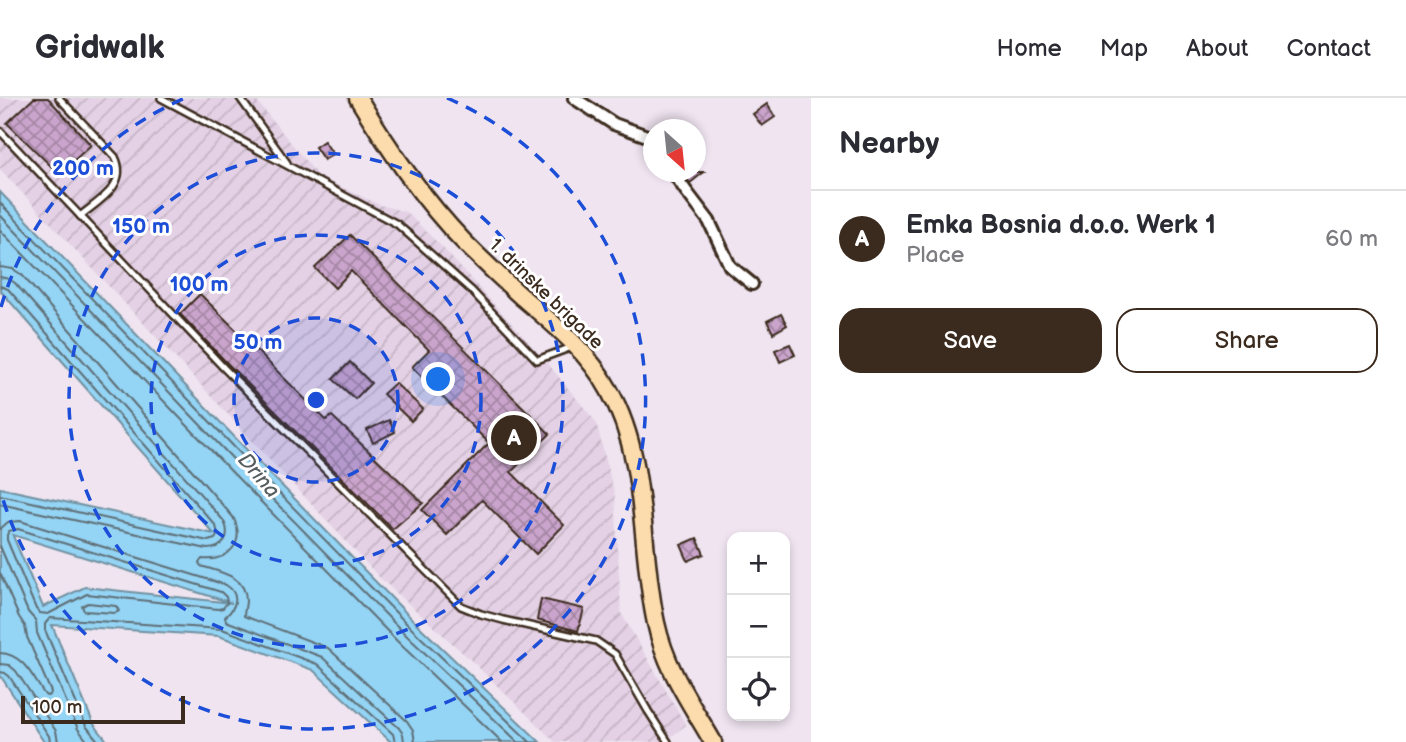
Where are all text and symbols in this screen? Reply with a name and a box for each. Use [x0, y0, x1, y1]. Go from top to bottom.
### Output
text: Gridwalk [35, 28, 165, 68]
text: Home [997, 34, 1062, 63]
text: Map [1100, 34, 1148, 63]
text: About [1186, 34, 1248, 63]
text: Contact [1286, 34, 1371, 63]
north arrow [643, 119, 706, 182]
text: Nearby [839, 126, 939, 162]
text: 200 m [52, 156, 114, 181]
text: Emka Bosnia d.o.o. Werk 1 [906, 210, 1216, 241]
text: 150 m [112, 214, 170, 239]
text: A [855, 225, 869, 253]
text: 60 m [1325, 225, 1378, 253]
street label: 1. drinske brigade [484, 234, 608, 354]
text: Place [906, 241, 964, 269]
text: 100 m [170, 272, 228, 297]
button: Save [839, 308, 1102, 373]
button: Share [1116, 308, 1378, 373]
text: 50 m [234, 330, 282, 355]
your location [421, 362, 455, 396]
centre of rings [304, 388, 328, 412]
pin: A [491, 412, 537, 464]
water label: Drina [232, 448, 285, 503]
map controls [727, 532, 790, 721]
button: + [727, 532, 790, 595]
button: − [727, 595, 790, 658]
button: locate [727, 658, 790, 721]
scale bar [21, 693, 186, 725]
text: 100 m [32, 696, 83, 719]

